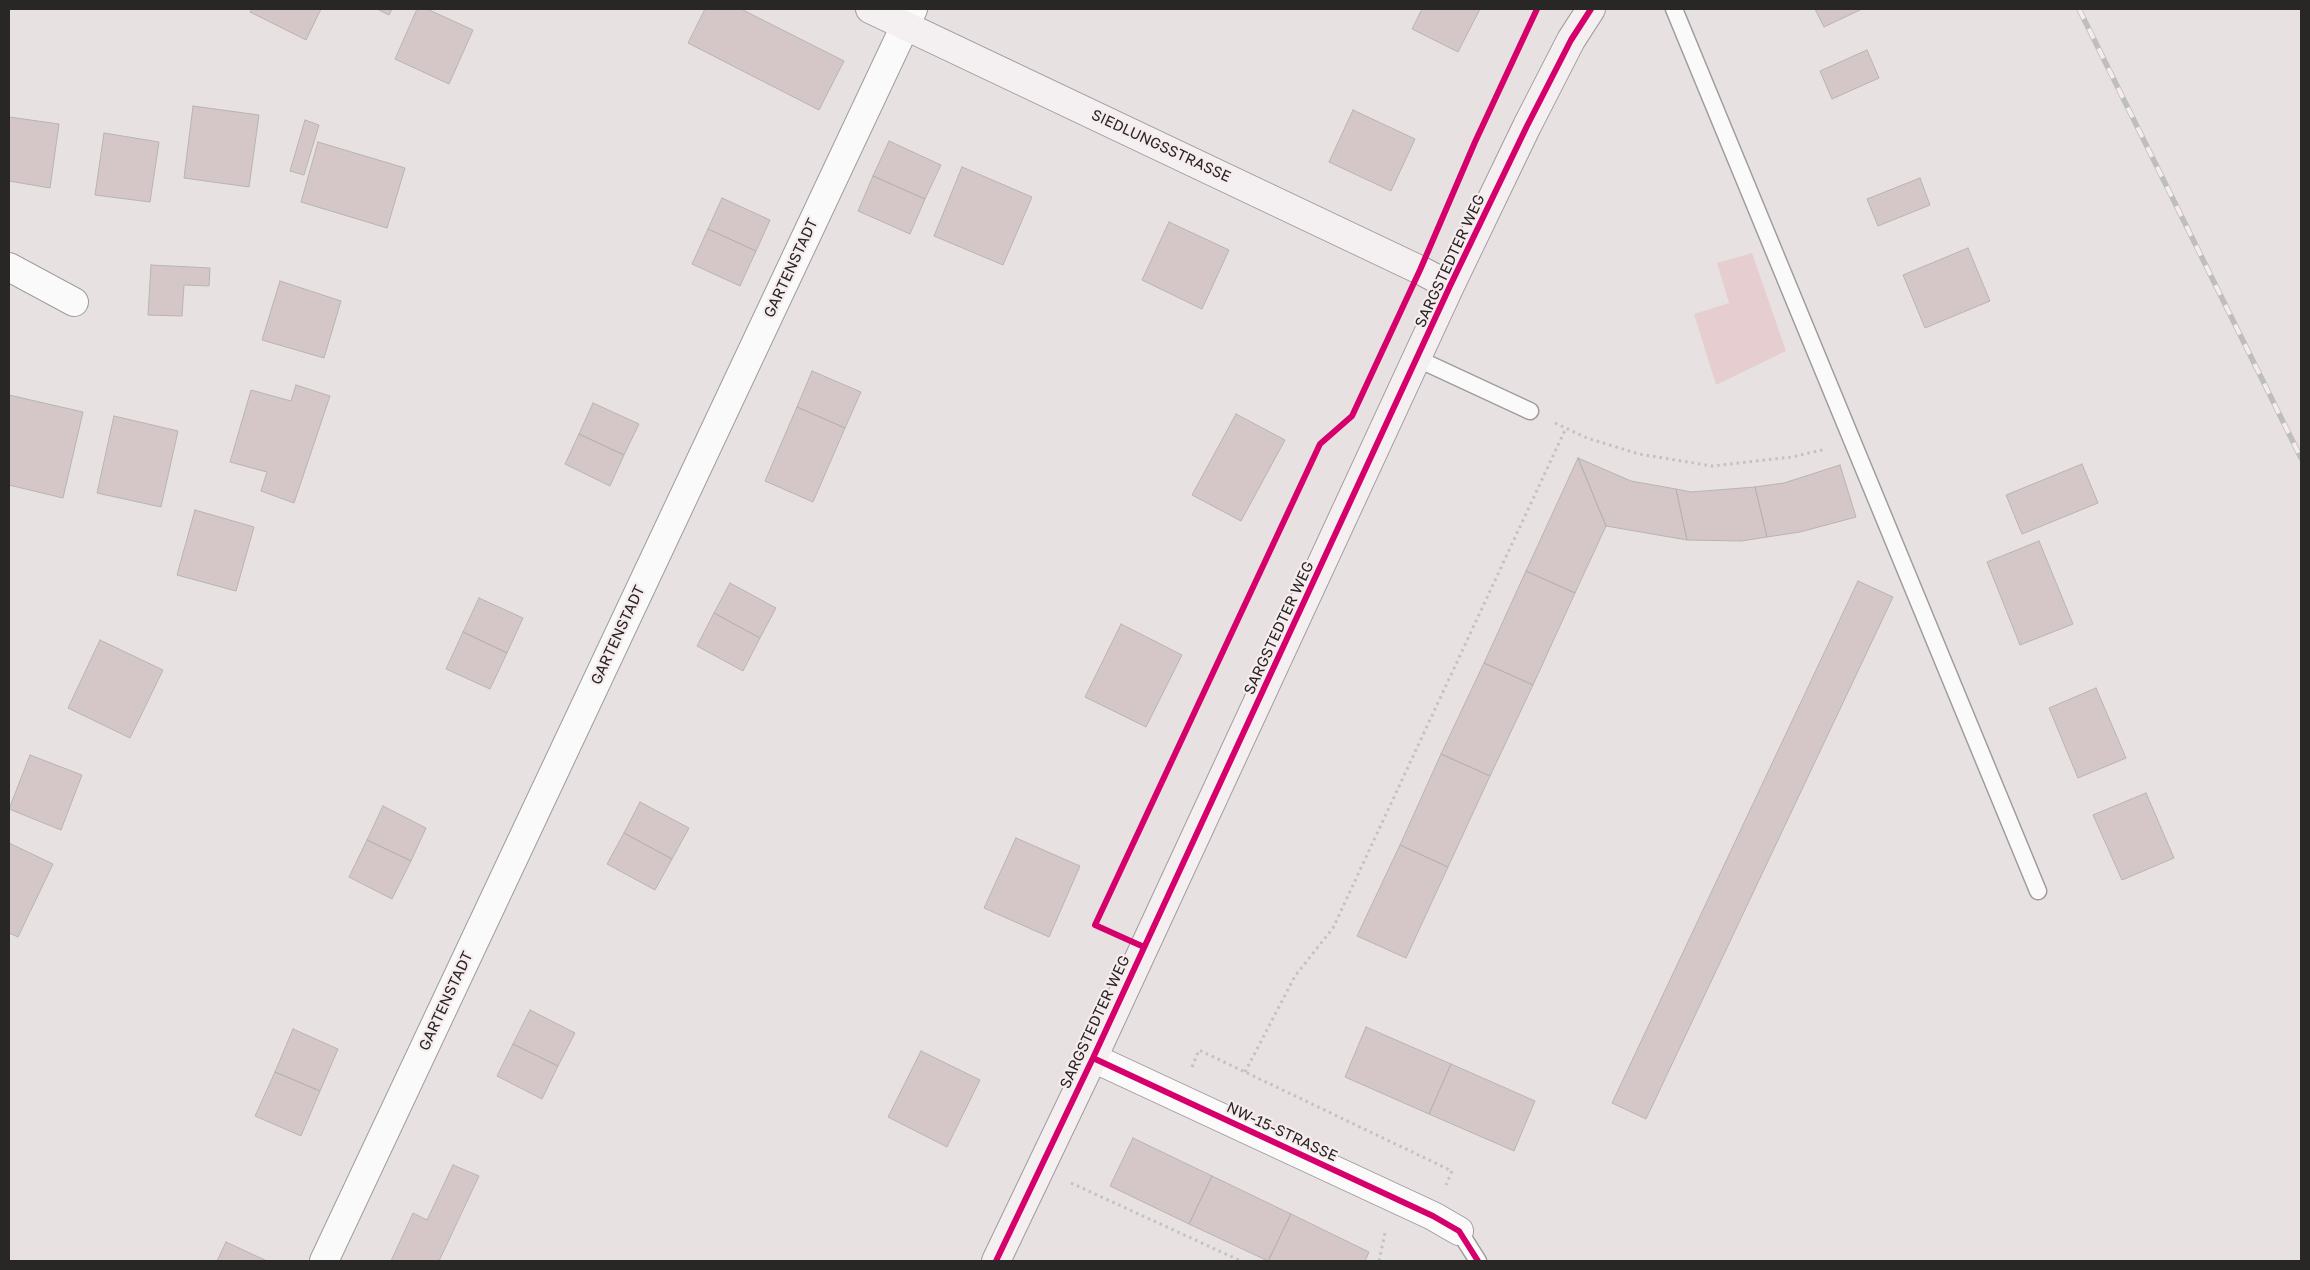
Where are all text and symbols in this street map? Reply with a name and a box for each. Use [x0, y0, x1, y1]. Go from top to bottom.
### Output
street label: SIEDLUNGSSTRASSE [1088, 106, 1234, 186]
street label: SARGSTEDTER WEG [1411, 192, 1489, 330]
street label: GARTENSTADT [760, 216, 822, 320]
street label: SARGSTEDTER WEG [1240, 559, 1318, 697]
street label: GARTENSTADT [587, 583, 649, 687]
street label: GARTENSTADT [415, 949, 477, 1053]
street label: SARGSTEDTER WEG [1056, 953, 1134, 1091]
street label: NW-15-STRASSE [1224, 1098, 1340, 1166]

